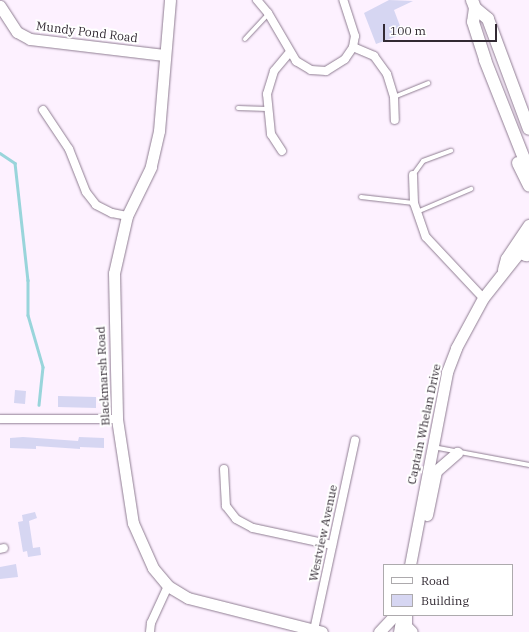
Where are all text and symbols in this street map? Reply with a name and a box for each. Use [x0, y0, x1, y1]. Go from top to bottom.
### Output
scale bar [385, 16, 499, 42]
street label: Mundy Pond Road [35, 19, 139, 45]
text: 100 m [390, 23, 426, 38]
street label: Blackmarsh Road [93, 326, 113, 426]
street label: Captain Whelan Drive [404, 362, 444, 486]
street label: Westview Avenue [306, 483, 340, 583]
legend [383, 564, 513, 616]
text: Road [421, 573, 450, 588]
text: Building [421, 593, 469, 608]

